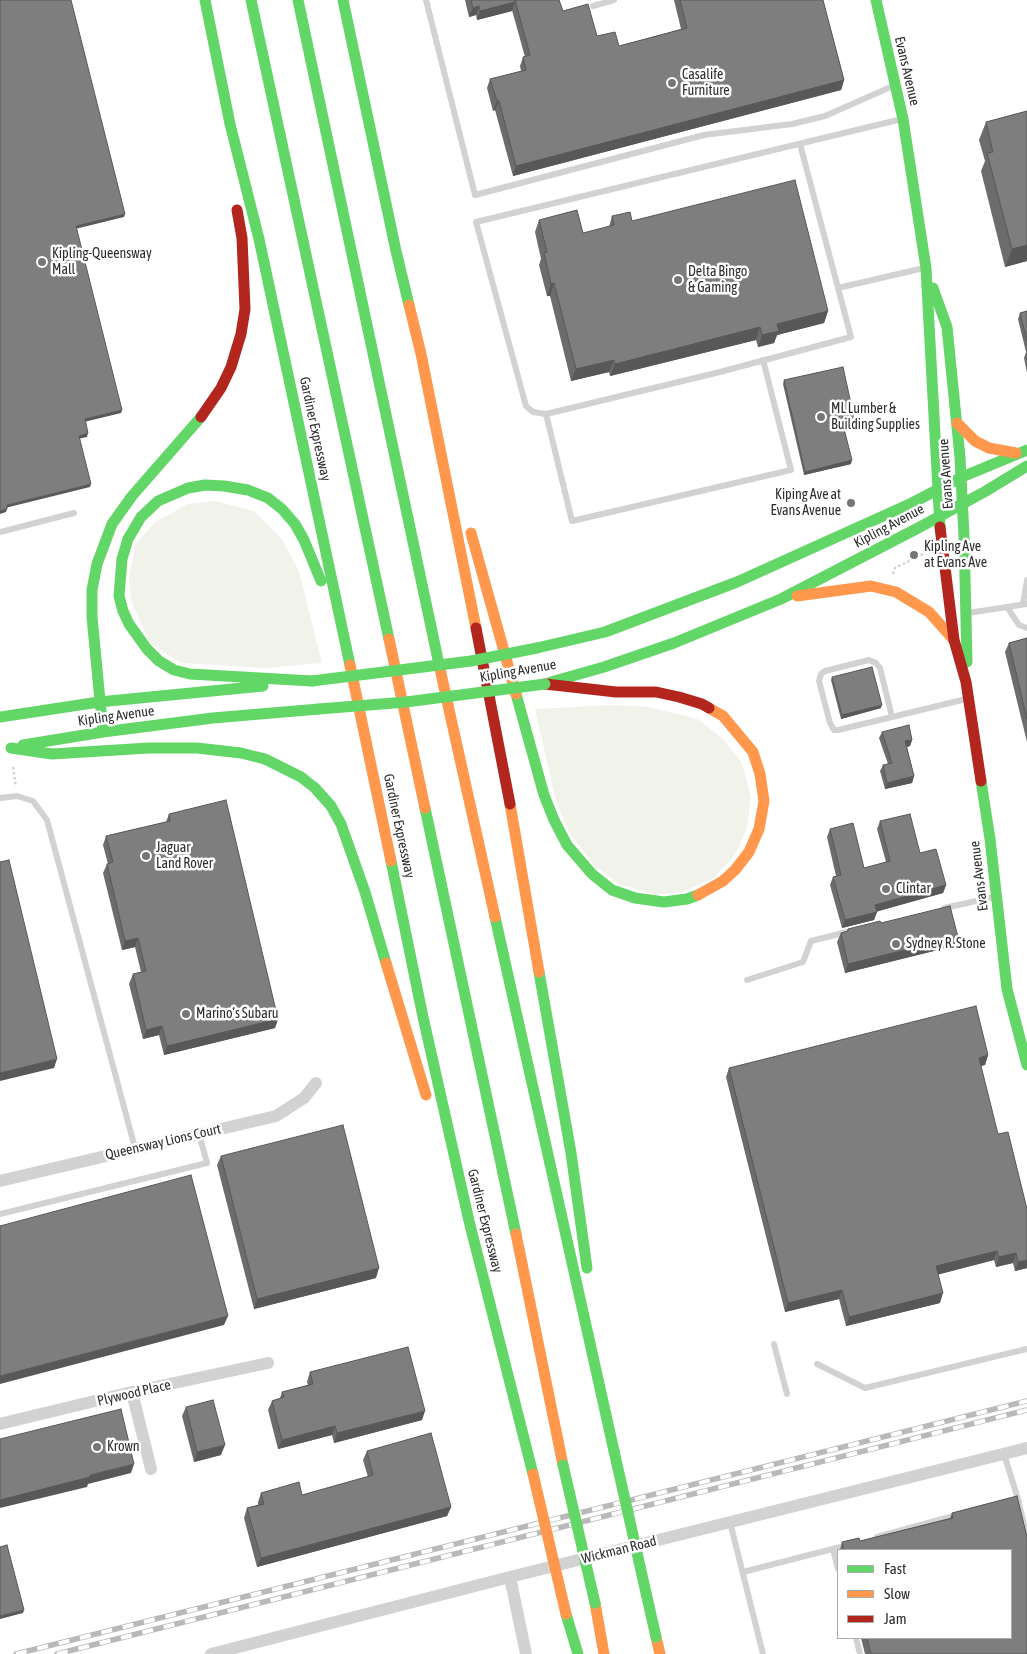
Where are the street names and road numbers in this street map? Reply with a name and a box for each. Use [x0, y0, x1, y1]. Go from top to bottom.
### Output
street label: Evans Avenue [891, 35, 923, 107]
street label: Gardiner Expressway [296, 375, 334, 483]
street label: Evans Avenue [935, 438, 957, 510]
street label: Kipling Avenue [851, 500, 927, 552]
street label: Kipling Avenue [479, 656, 557, 686]
street label: Kipling Avenue [77, 702, 155, 730]
street label: Gardiner Expressway [380, 772, 418, 880]
street label: Evans Avenue [966, 840, 992, 912]
street label: Queensway Lions Court [103, 1121, 223, 1163]
street label: Gardiner Expressway [464, 1167, 506, 1275]
street label: Plywood Place [96, 1376, 172, 1410]
street label: Wickman Road [580, 1533, 658, 1567]

